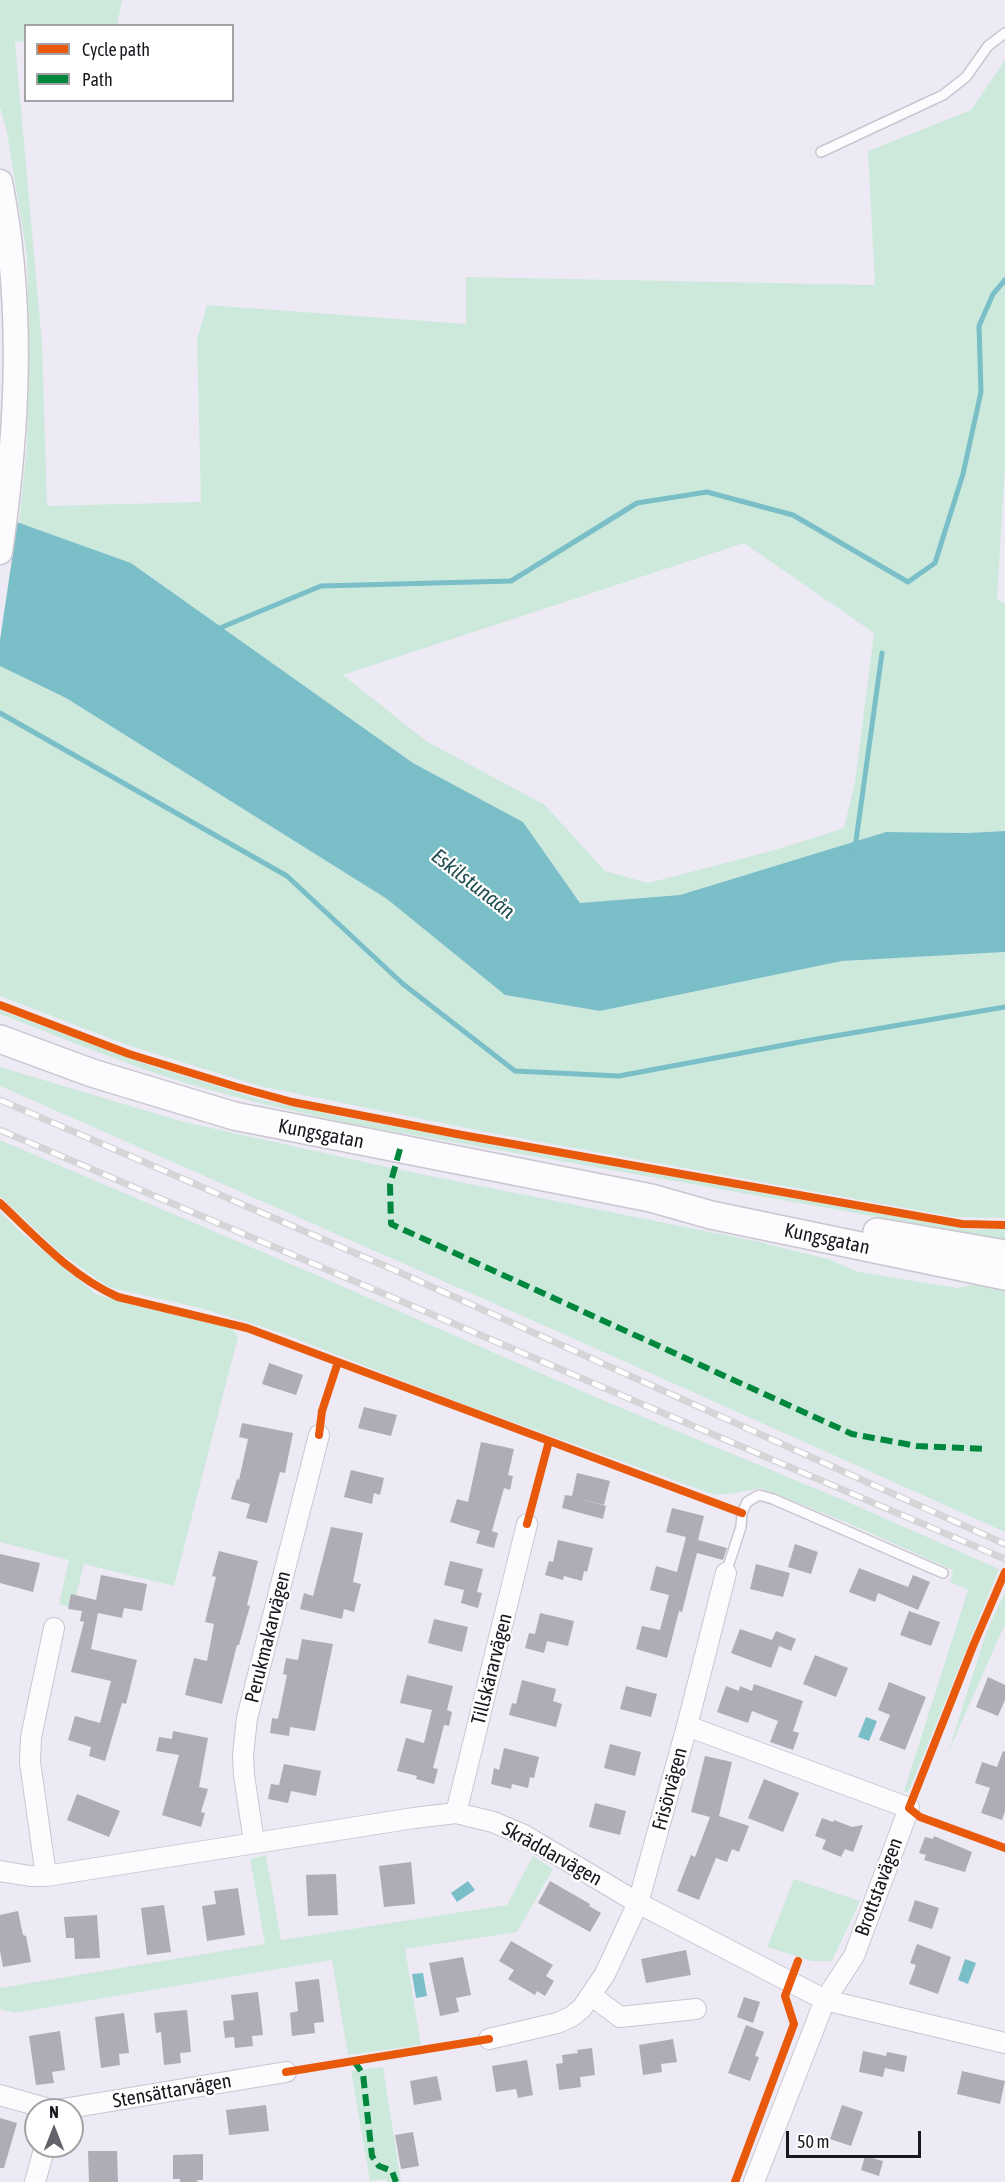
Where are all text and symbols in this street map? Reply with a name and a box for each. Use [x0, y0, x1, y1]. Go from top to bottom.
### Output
legend [24, 24, 234, 102]
text: Cycle path [82, 39, 150, 60]
text: Path [82, 69, 113, 90]
water label: Eskilstunaån [426, 844, 520, 924]
street label: Kungsgatan [276, 1114, 366, 1154]
street label: Kungsgatan [782, 1218, 872, 1260]
street label: Perukmakarvägen [240, 1569, 296, 1705]
street label: Tillskärarvägen [467, 1611, 517, 1727]
street label: Frisörvägen [647, 1745, 693, 1833]
street label: Skräddarvägen [498, 1817, 606, 1891]
street label: Brottstavägen [850, 1835, 908, 1939]
street label: Stensättarvägen [111, 2069, 233, 2113]
north arrow [24, 2098, 84, 2158]
text: N [49, 2103, 59, 2121]
scale bar [789, 2119, 924, 2157]
text: 50 m [797, 2131, 829, 2152]

